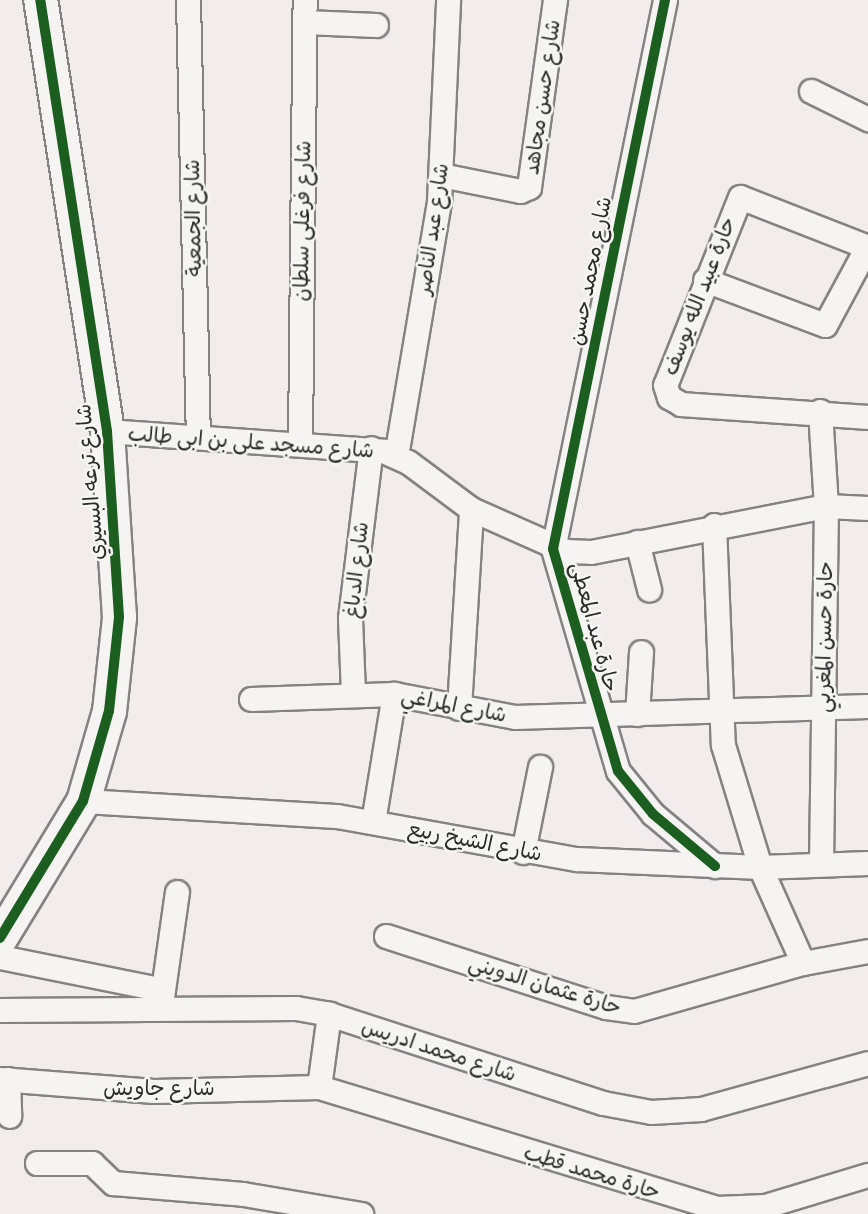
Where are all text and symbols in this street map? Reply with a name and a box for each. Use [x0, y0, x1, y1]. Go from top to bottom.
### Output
street label: شارع حسن مجاهد [519, 18, 565, 176]
street label: شارع فرغلى سلطان [288, 140, 316, 302]
street label: شارع الجمعية [179, 159, 207, 277]
street label: شارع عبد الناصر [410, 162, 454, 296]
street label: شارع محمد حسن [563, 194, 617, 348]
street label: حارة عبيد الله يوسف [657, 213, 741, 379]
street label: شارع ترعه البسيري [71, 403, 109, 561]
street label: شارع مسجد على بن ابى طالب [127, 421, 375, 463]
street label: شارع الدباغ [338, 520, 374, 620]
street label: حارة عبد المعطى [566, 559, 624, 695]
street label: حارة حسن المغربي [810, 561, 838, 713]
street label: شارع المراغي [399, 682, 509, 728]
street label: شارع الشيخ ربيع [406, 816, 544, 866]
street label: حارة عثمان الدويني [466, 950, 624, 1020]
street label: شارع محمد ادريس [359, 1013, 519, 1087]
street label: شارع جاويش [103, 1075, 215, 1101]
street label: حارة محمد قطب [521, 1139, 663, 1205]

